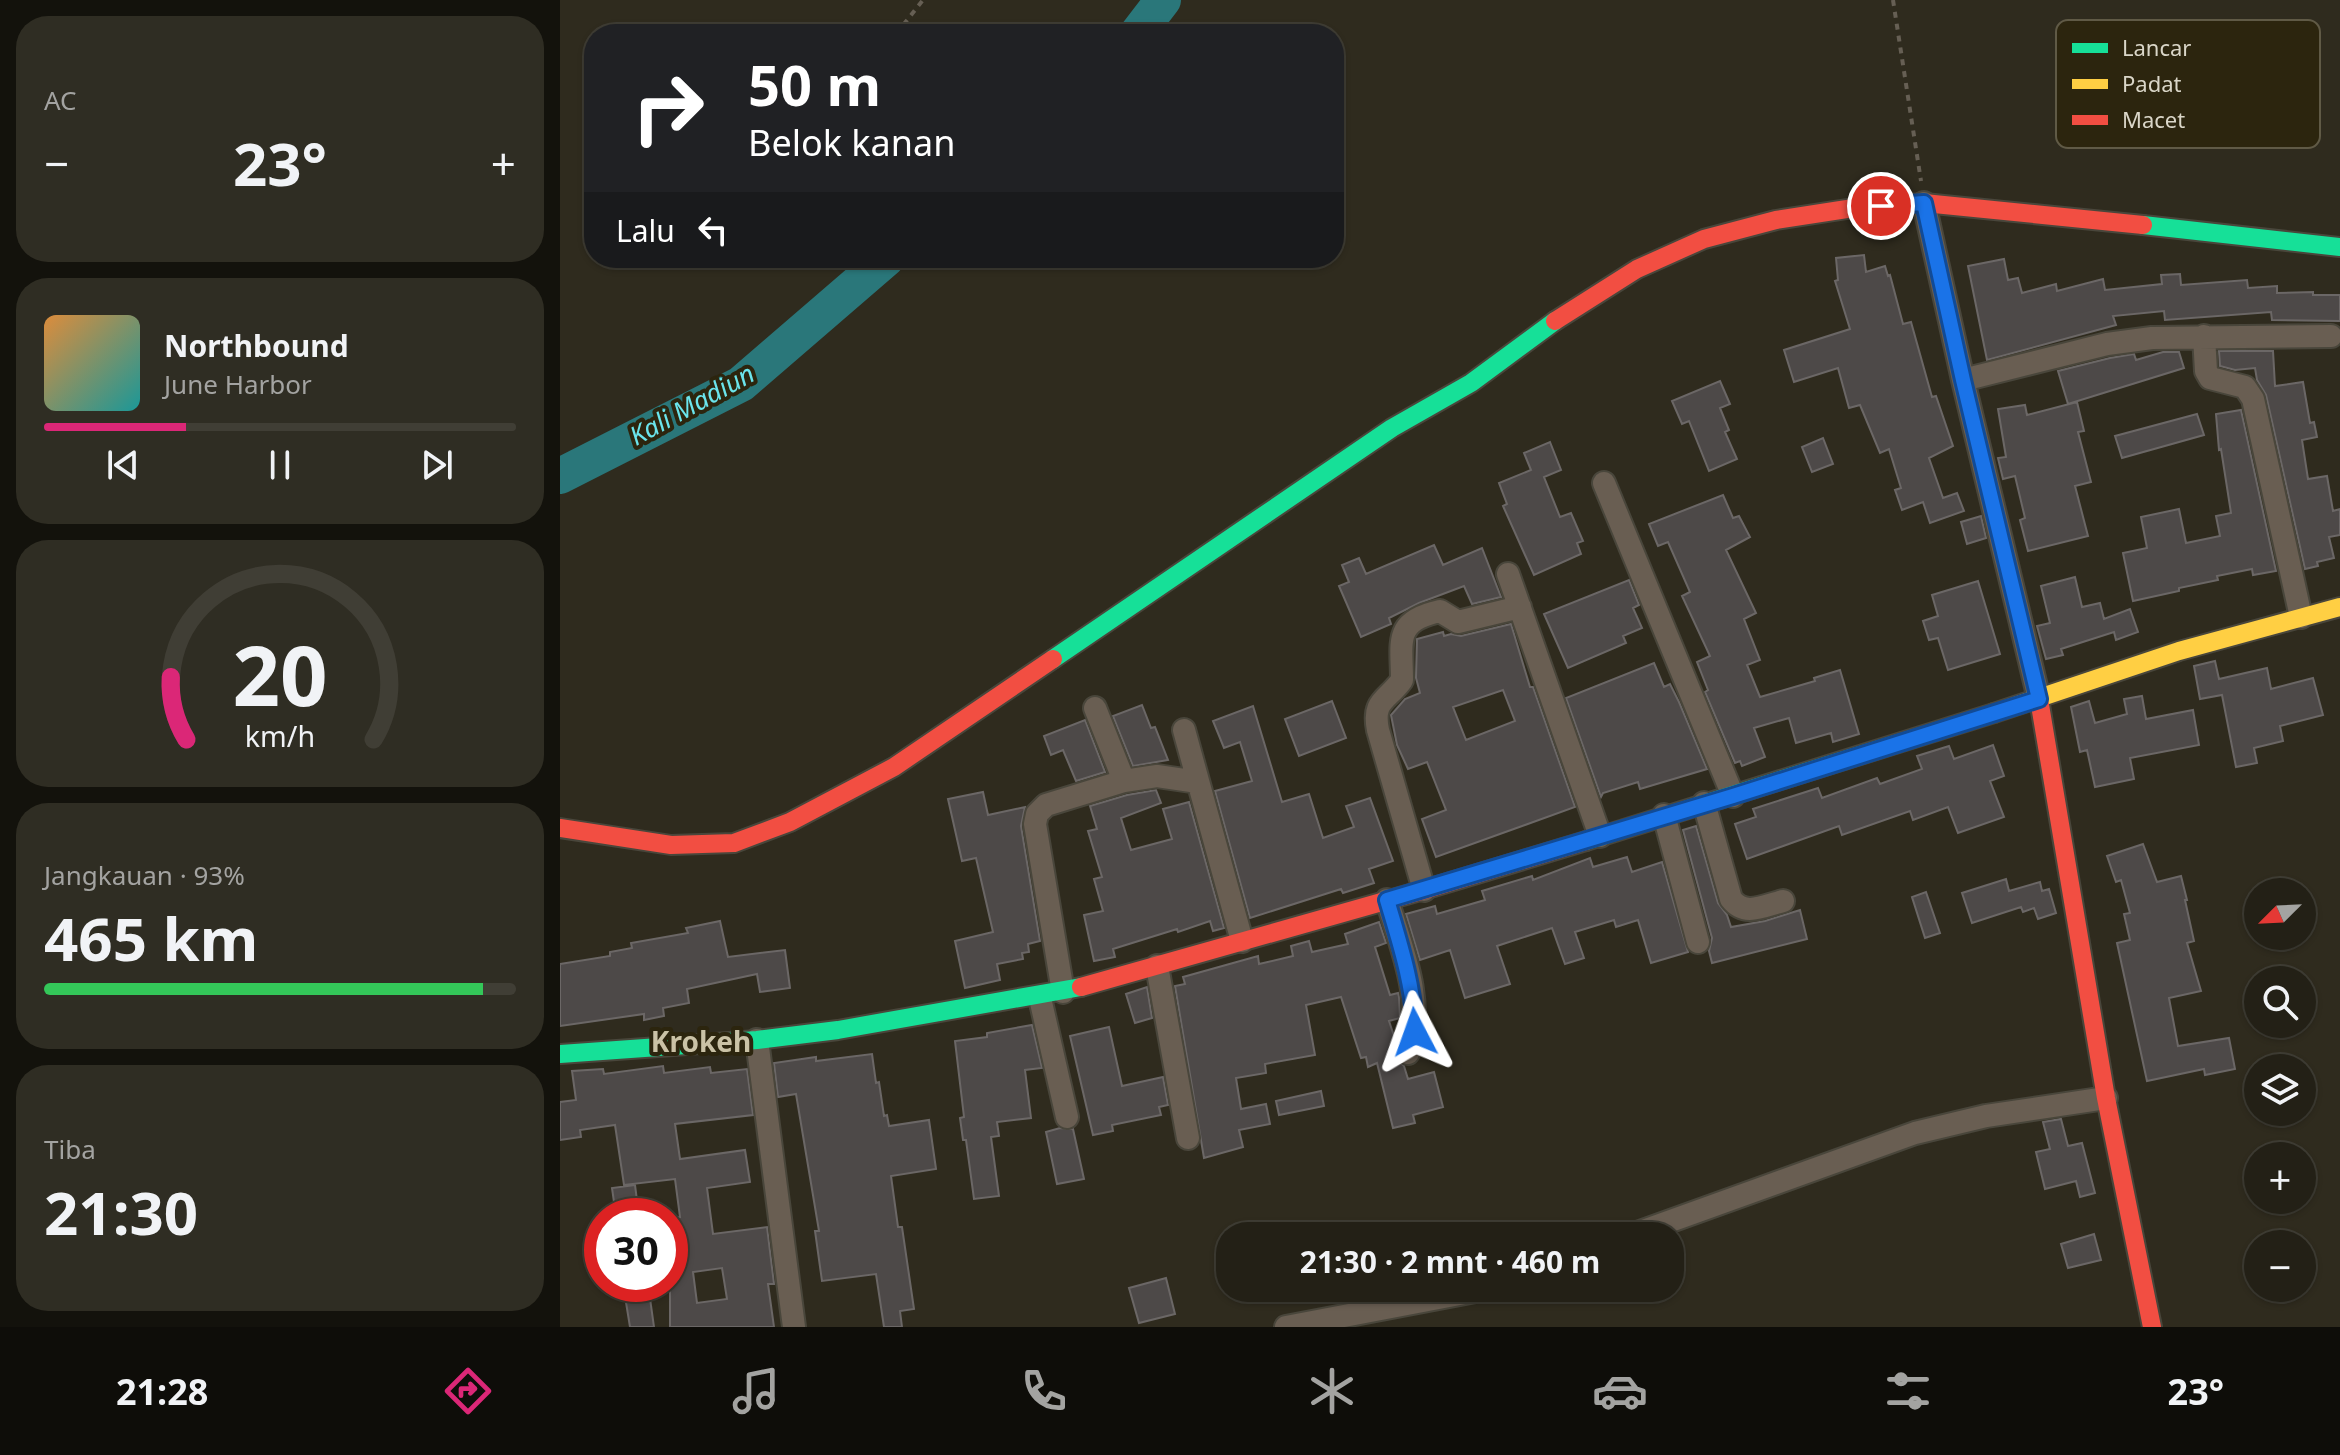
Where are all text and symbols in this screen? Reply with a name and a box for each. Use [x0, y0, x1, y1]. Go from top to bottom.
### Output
legend [2056, 20, 2320, 148]
text: Lancar [2122, 32, 2191, 62]
text: 50 m [748, 46, 881, 122]
icon: right [616, 56, 720, 160]
text: Padat [2122, 68, 2182, 98]
text: AC [44, 82, 77, 118]
text: Macet [2122, 104, 2185, 134]
text: Belok kanan [748, 118, 955, 167]
text: 23° [233, 122, 327, 204]
text: − [44, 133, 69, 193]
text: + [491, 133, 516, 193]
pin [1847, 172, 1915, 240]
icon: arrive [1859, 184, 1903, 228]
icon: left [691, 208, 735, 252]
text: Lalu [616, 210, 675, 251]
text: Northbound [164, 325, 349, 366]
water label: Kali Madiun [622, 355, 761, 453]
text: June Harbor [164, 366, 312, 402]
icon: previous [101, 443, 145, 487]
icon: pause [258, 443, 302, 487]
icon: next [415, 443, 459, 487]
text: 20 [232, 616, 328, 729]
text: km/h [245, 716, 315, 755]
text: Jangkauan · 93% [44, 857, 245, 893]
north arrow [2244, 878, 2316, 950]
map controls [2244, 878, 2316, 1302]
text: 465 km [44, 897, 258, 979]
button: search [2244, 966, 2316, 1038]
position arrow [1373, 990, 1457, 1074]
district label: Krokeh [651, 1022, 751, 1060]
button: layers [2244, 1054, 2316, 1126]
text: Tiba [44, 1131, 96, 1167]
button: + [2244, 1142, 2316, 1214]
text: 21:30 [44, 1171, 198, 1253]
speed limit sign: 30 [584, 1198, 688, 1302]
button: − [2244, 1230, 2316, 1302]
text: 21:30 · 2 mnt · 460 m [1300, 1241, 1600, 1282]
icon: directions [440, 1363, 496, 1419]
icon: music [728, 1363, 784, 1419]
icon: phone [1016, 1363, 1072, 1419]
icon: climate [1304, 1363, 1360, 1419]
icon: car [1592, 1363, 1648, 1419]
icon: filters [1880, 1363, 1936, 1419]
text: 21:28 [116, 1367, 208, 1416]
text: 23° [2168, 1367, 2224, 1416]

